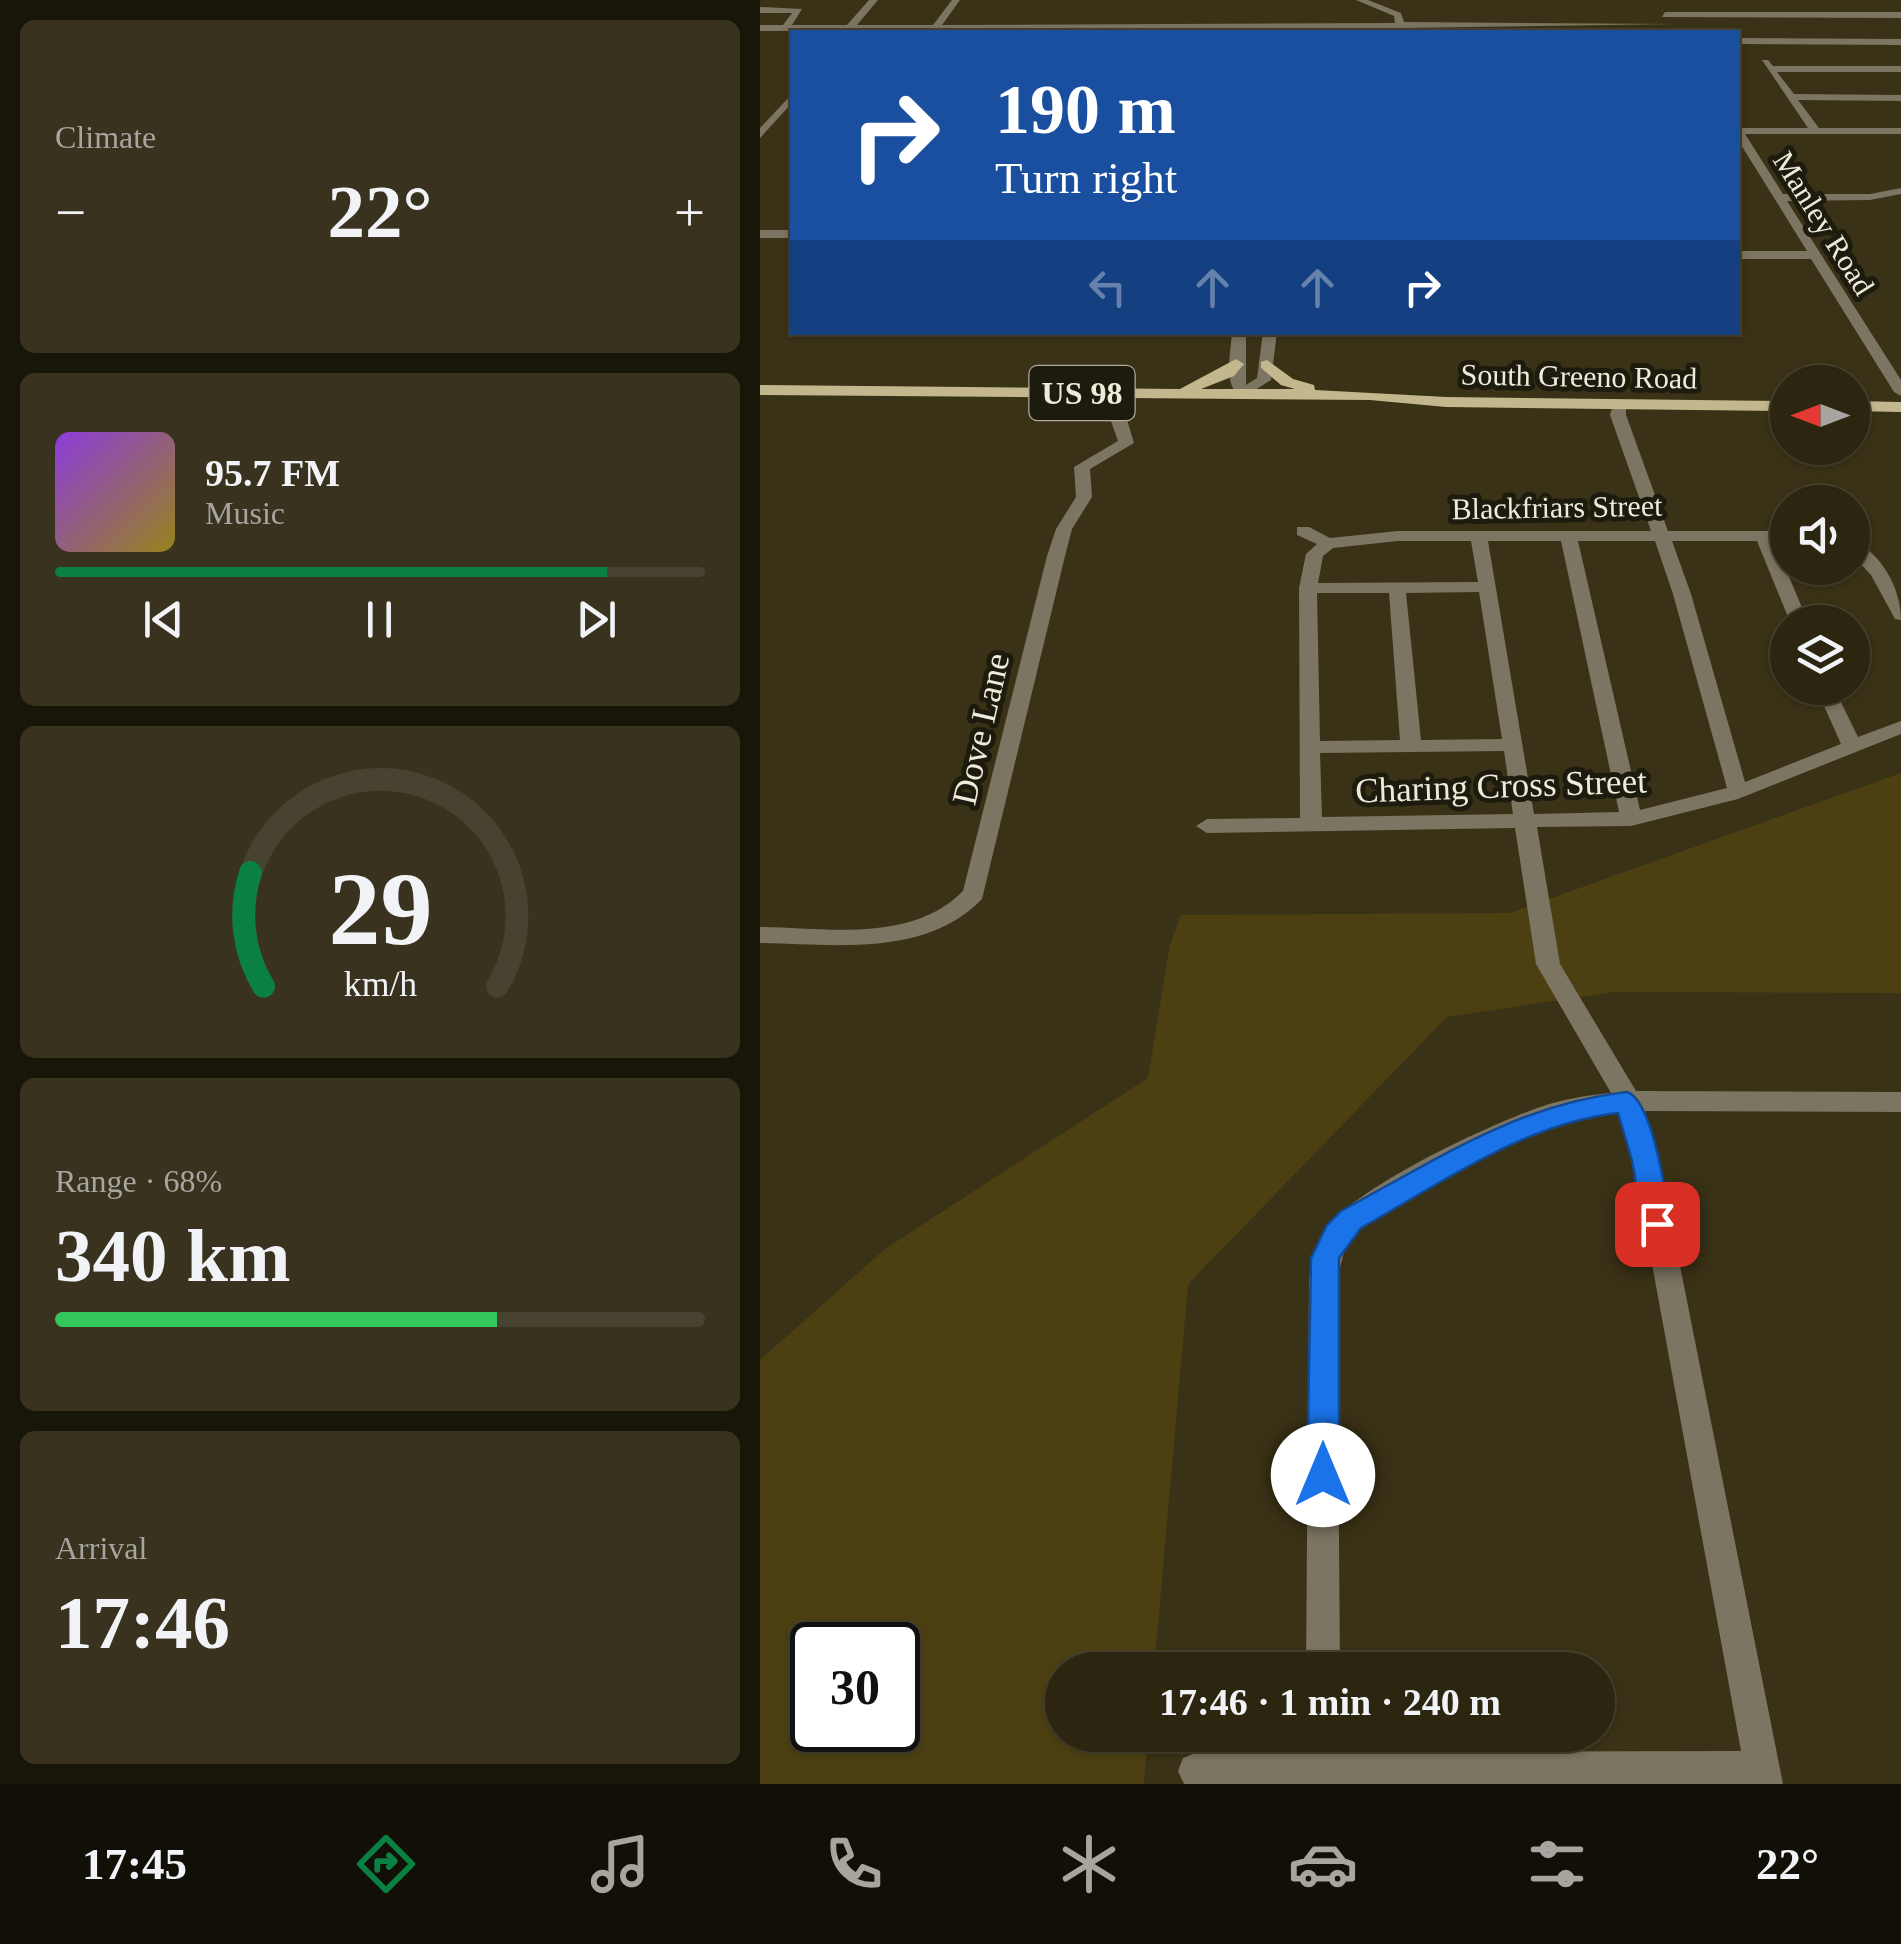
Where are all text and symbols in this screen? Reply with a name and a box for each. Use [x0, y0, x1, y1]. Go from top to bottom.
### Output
icon: right [830, 70, 960, 200]
text: 190 m [995, 71, 1176, 148]
text: Climate [55, 119, 156, 155]
street label: Manley Road [1767, 145, 1881, 301]
text: Turn right [995, 153, 1177, 203]
text: 22° [328, 170, 433, 253]
text: − [55, 182, 86, 243]
text: + [674, 182, 705, 243]
icon: left [1080, 260, 1135, 315]
icon: ahead [1185, 260, 1240, 315]
icon: ahead [1290, 260, 1345, 315]
icon: right [1395, 260, 1450, 315]
street label: South Greeno Road [1460, 357, 1698, 395]
north arrow [1770, 365, 1870, 465]
map controls [1770, 365, 1870, 705]
road number: US 98 [1030, 366, 1134, 420]
text: 95.7 FM [205, 452, 340, 494]
button: sound [1770, 485, 1870, 585]
street label: Blackfriars Street [1451, 489, 1663, 525]
text: Music [205, 495, 285, 531]
icon: previous [136, 592, 191, 647]
icon: pause [352, 592, 407, 647]
icon: next [569, 592, 624, 647]
button: layers [1770, 605, 1870, 705]
street label: Dove Lane [945, 649, 1017, 809]
street label: Charing Cross Street [1355, 761, 1648, 811]
text: 29 [328, 851, 432, 966]
text: km/h [343, 964, 417, 1004]
text: Range · 68% [55, 1163, 222, 1199]
pin [1615, 1182, 1700, 1267]
icon: arrive [1630, 1197, 1685, 1252]
text: 340 km [55, 1214, 290, 1297]
position arrow [1271, 1423, 1375, 1527]
text: Arrival [55, 1530, 147, 1566]
text: 17:46 [55, 1581, 230, 1664]
speed limit sign: 30 [790, 1622, 920, 1752]
text: 17:46 · 1 min · 240 m [1159, 1681, 1501, 1723]
icon: directions [351, 1829, 421, 1899]
icon: music [585, 1829, 655, 1899]
icon: phone [819, 1829, 889, 1899]
icon: climate [1054, 1829, 1124, 1899]
icon: car [1288, 1829, 1358, 1899]
icon: filters [1522, 1829, 1592, 1899]
text: 17:45 [82, 1839, 187, 1889]
text: 22° [1756, 1839, 1819, 1889]

